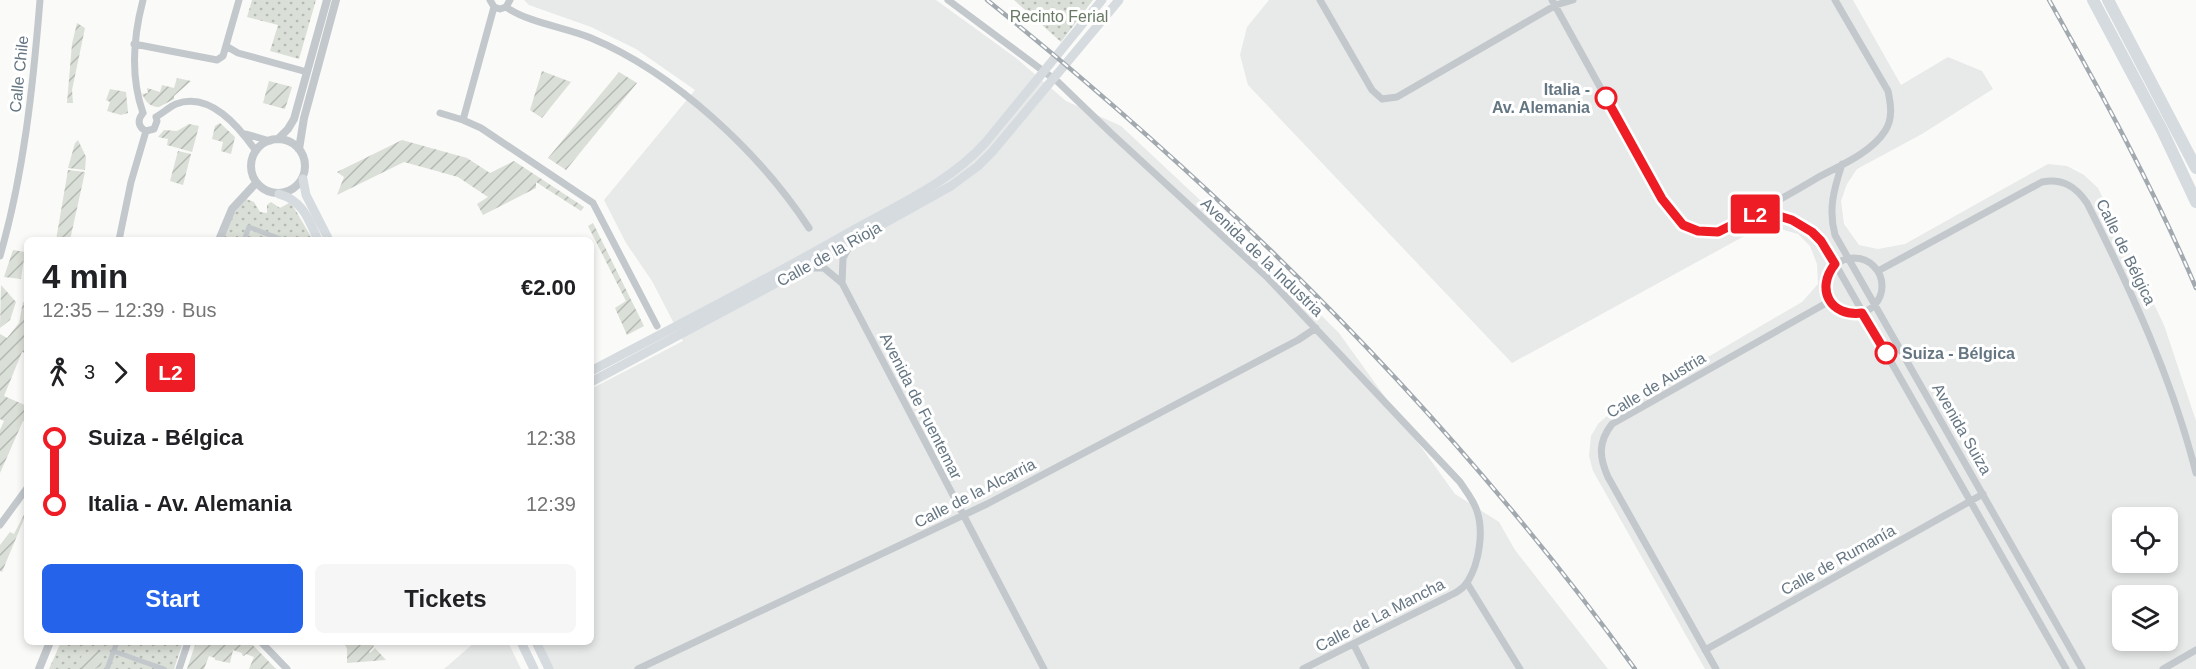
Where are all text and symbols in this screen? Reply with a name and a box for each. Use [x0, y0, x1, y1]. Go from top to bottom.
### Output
park label: Recinto Ferial [1010, 8, 1108, 25]
street label: Calle Chile [7, 35, 32, 113]
place label: Italia - Av. Alemania [1492, 81, 1590, 116]
marker: Italia - Av. Alemania [1595, 87, 1617, 109]
street label: Avenida de la Industria [1198, 194, 1326, 320]
line badge: L2 [1728, 194, 1782, 234]
street label: Calle de Bélgica [2093, 196, 2159, 308]
text: L2 [1743, 203, 1767, 226]
street label: Calle de la Rioja [774, 218, 884, 290]
text: 4 min [42, 258, 128, 295]
text: €2.00 [521, 275, 576, 300]
text: 12:35 – 12:39 · Bus [42, 299, 217, 321]
street label: Avenida de Fuentemar [877, 330, 966, 482]
marker: Suiza - Bélgica [1875, 342, 1897, 364]
place label: Suiza - Bélgica [1902, 345, 2015, 362]
street label: Calle de Austria [1604, 349, 1708, 421]
icon: walk [42, 356, 75, 389]
icon: forward [104, 356, 137, 389]
text: 3 [84, 361, 95, 383]
text: L2 [158, 361, 183, 384]
street label: Avenida Suiza [1929, 381, 1995, 478]
text: Suiza - Bélgica [88, 425, 243, 450]
text: 12:38 [526, 427, 576, 449]
street label: Calle de la Alcarria [912, 455, 1038, 531]
text: Italia - Av. Alemania [88, 491, 292, 516]
text: 12:39 [526, 493, 576, 515]
map controls [2112, 507, 2178, 651]
button: locate [2112, 507, 2178, 573]
street label: Calle de Rumanía [1778, 521, 1898, 598]
button: Start [42, 564, 303, 633]
button: Tickets [315, 564, 576, 633]
street label: Calle de La Mancha [1313, 575, 1447, 655]
button: layers [2112, 585, 2178, 651]

